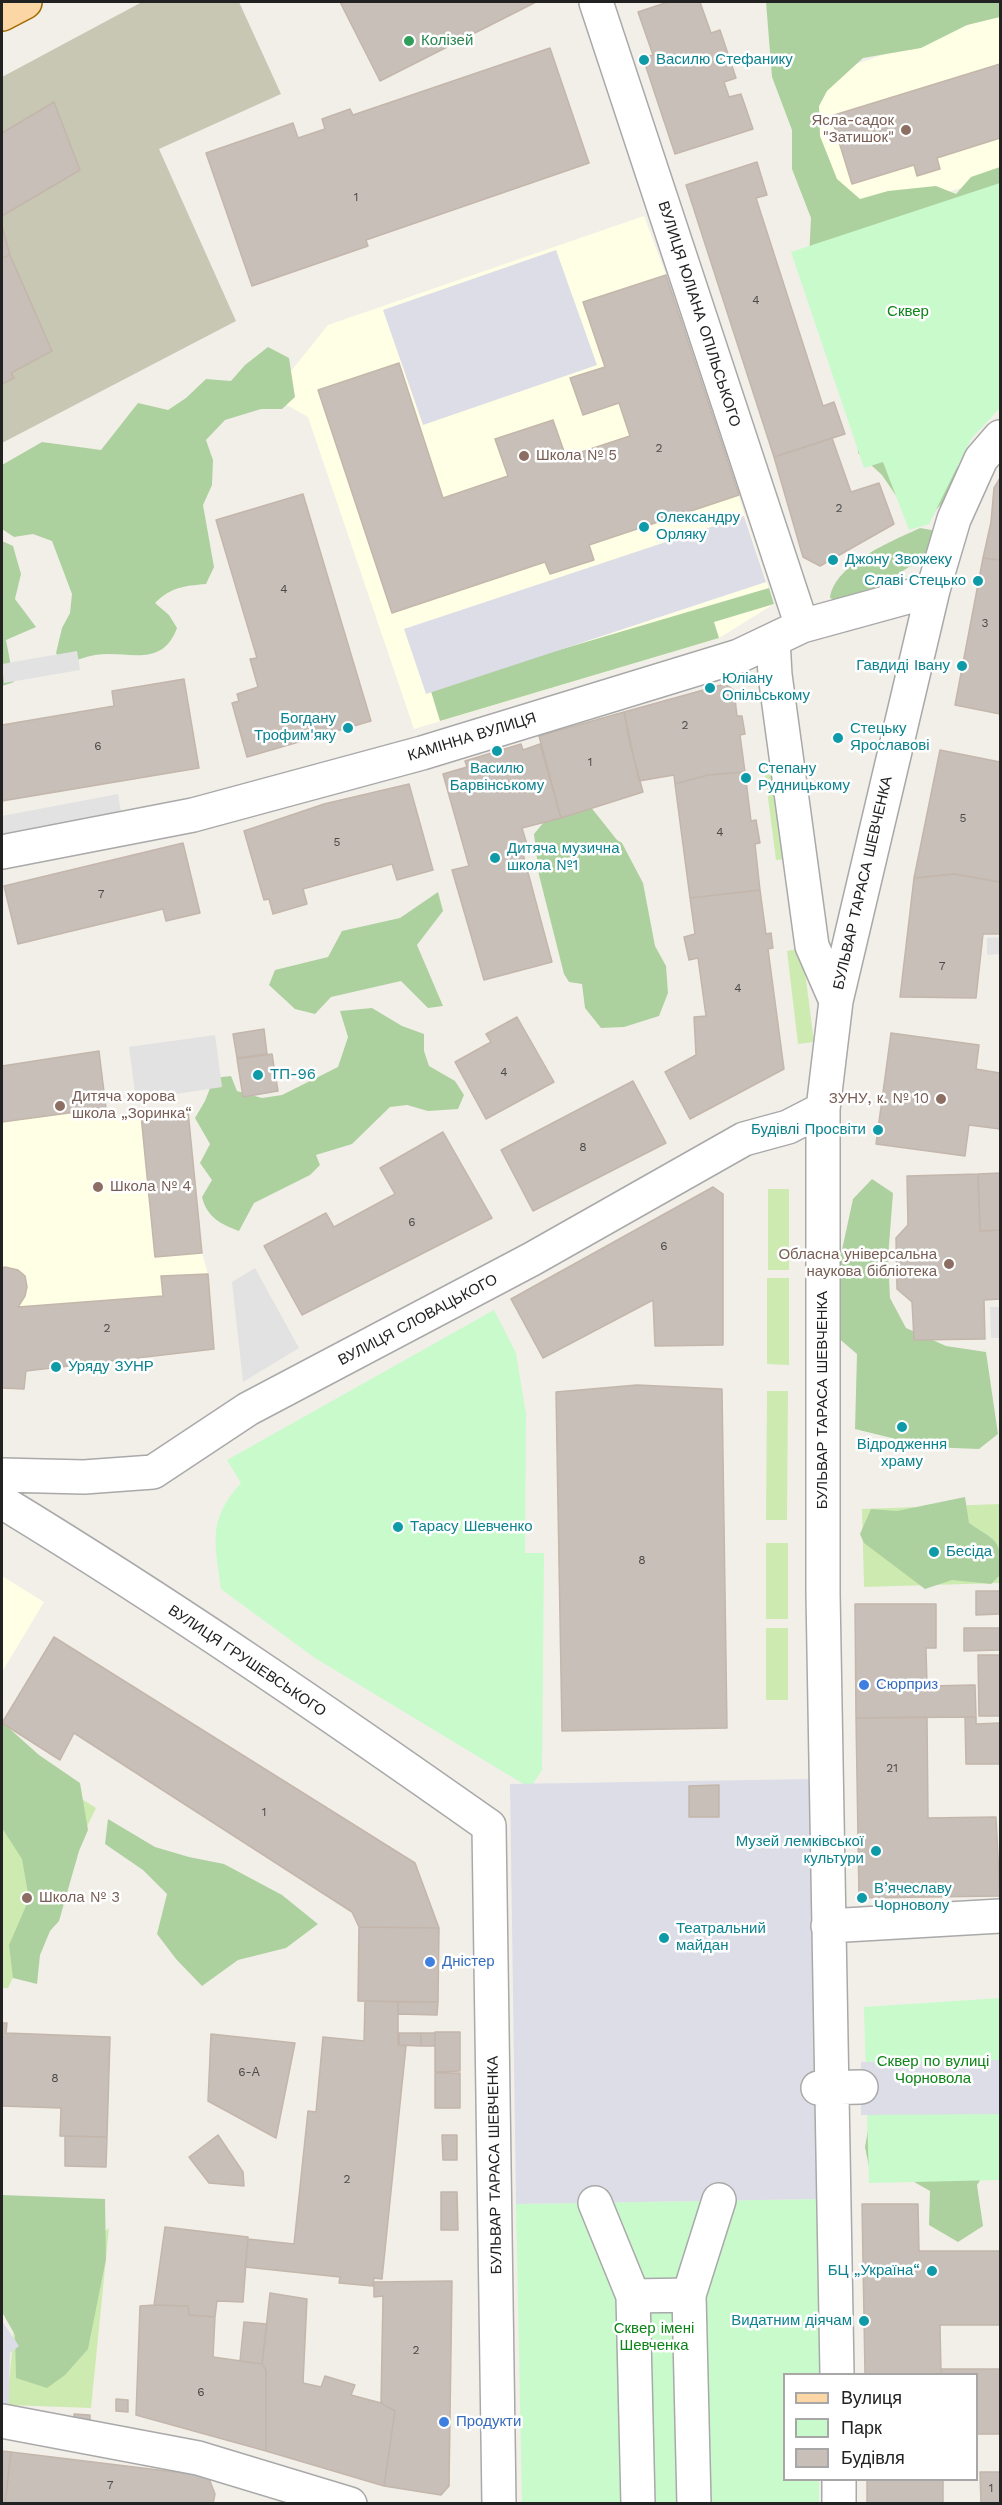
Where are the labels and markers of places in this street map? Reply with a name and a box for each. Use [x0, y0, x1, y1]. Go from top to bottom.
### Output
place label: Колізей [421, 32, 473, 50]
marker: Колізей [402, 34, 416, 48]
place label: Василю Стефанику [656, 51, 793, 69]
marker: Василю Стефанику [637, 53, 651, 67]
place label: Ясла-садок "Затишок" [811, 112, 894, 147]
marker: Ясла-садок "Затишок" [899, 123, 913, 137]
place label: Школа № 5 [536, 447, 617, 465]
marker: Школа № 5 [517, 449, 531, 463]
place label: Олександру Орляку [656, 509, 740, 544]
marker: Олександру Орляку [637, 520, 651, 534]
place label: Джону Звожеку [845, 551, 952, 569]
marker: Джону Звожеку [826, 553, 840, 567]
place label: Славі Стецько [864, 572, 966, 590]
marker: Славі Стецько [971, 574, 985, 588]
place label: Гавдиді Івану [856, 657, 950, 675]
marker: Гавдиді Івану [955, 659, 969, 673]
place label: Юліану Опільському [722, 670, 810, 705]
marker: Юліану Опільському [703, 681, 717, 695]
place label: Богдану Трофим'яку [254, 710, 336, 745]
place label: Стецьку Ярославові [850, 720, 930, 755]
marker: Богдану Трофим'яку [341, 721, 355, 735]
marker: Стецьку Ярославові [831, 731, 845, 745]
marker: Василю Барвінському [490, 744, 504, 758]
place label: Василю Барвінському [450, 760, 544, 795]
place label: Степану Рудницькому [758, 760, 850, 795]
marker: Степану Рудницькому [739, 771, 753, 785]
place label: Дитяча музична школа №1 [507, 840, 619, 875]
marker: Дитяча музична школа №1 [488, 851, 502, 865]
place label: ТП-96 [270, 1066, 316, 1084]
marker: ТП-96 [251, 1068, 265, 1082]
place label: Дитяча хорова школа „Зоринка“ [72, 1088, 192, 1123]
place label: ЗУНУ, к. № 10 [829, 1090, 929, 1108]
marker: ЗУНУ, к. № 10 [934, 1092, 948, 1106]
marker: Дитяча хорова школа „Зоринка“ [53, 1099, 67, 1113]
place label: Будівлі Просвіти [751, 1121, 866, 1139]
marker: Будівлі Просвіти [871, 1123, 885, 1137]
place label: Школа № 4 [110, 1178, 191, 1196]
marker: Школа № 4 [91, 1180, 105, 1194]
place label: Обласна універсальна наукова бібліотека [778, 1246, 937, 1281]
marker: Обласна універсальна наукова бібліотека [942, 1257, 956, 1271]
place label: Уряду ЗУНР [68, 1358, 154, 1376]
marker: Уряду ЗУНР [49, 1360, 63, 1374]
marker: Відродження храму [895, 1420, 909, 1434]
place label: Відродження храму [857, 1436, 947, 1471]
place label: Тарасу Шевченко [410, 1518, 533, 1536]
marker: Тарасу Шевченко [391, 1520, 405, 1534]
place label: Бесіда [946, 1543, 992, 1561]
marker: Бесіда [927, 1545, 941, 1559]
place label: Сюрприз [876, 1676, 938, 1694]
marker: Сюрприз [857, 1678, 871, 1692]
place label: Музей лемківської культури [736, 1833, 864, 1868]
marker: Музей лемківської культури [869, 1844, 883, 1858]
place label: В’ячеславу Чорноволу [874, 1880, 952, 1915]
place label: Школа № 3 [39, 1889, 120, 1907]
marker: Школа № 3 [20, 1891, 34, 1905]
marker: В’ячеславу Чорноволу [855, 1891, 869, 1905]
place label: Театральний майдан [676, 1920, 766, 1955]
marker: Театральний майдан [657, 1931, 671, 1945]
place label: Дністер [442, 1953, 495, 1971]
marker: Дністер [423, 1955, 437, 1969]
place label: БЦ „Україна“ [828, 2262, 920, 2280]
marker: БЦ „Україна“ [925, 2264, 939, 2278]
place label: Видатним діячам [731, 2312, 852, 2330]
marker: Видатним діячам [857, 2314, 871, 2328]
place label: Продукти [456, 2413, 521, 2431]
marker: Продукти [437, 2415, 451, 2429]

